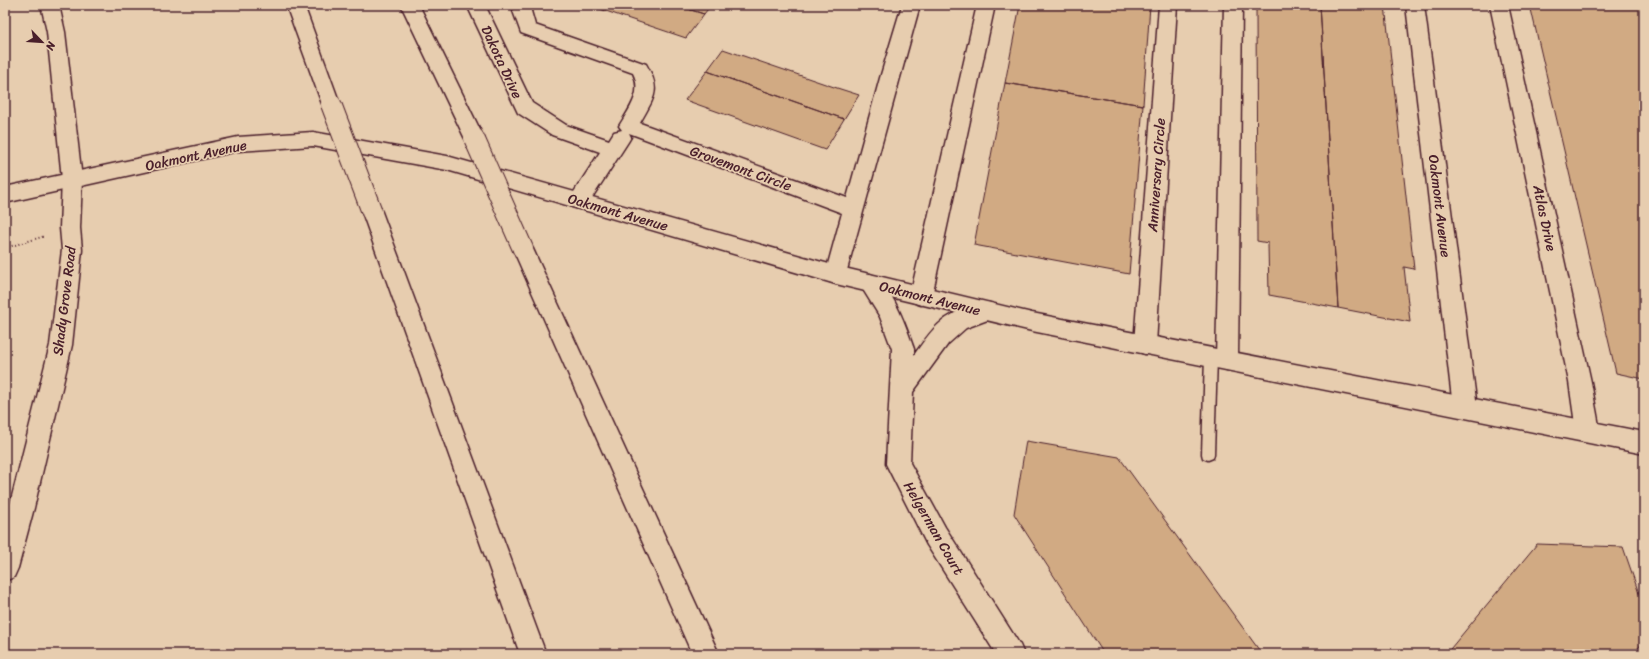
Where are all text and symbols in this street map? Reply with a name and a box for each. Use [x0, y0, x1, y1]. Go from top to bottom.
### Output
street label: Dakota Drive [474, 21, 529, 103]
north arrow [22, 22, 62, 62]
text: N [40, 38, 61, 54]
street label: Anniversary Circle [1140, 117, 1173, 234]
street label: Oakmont Avenue [143, 133, 249, 178]
street label: Grovemont Circle [686, 138, 795, 198]
street label: Oakmont Avenue [1421, 153, 1458, 259]
street label: Atlas Drive [1525, 182, 1564, 254]
street label: Oakmont Avenue [565, 186, 671, 239]
street label: Shady Grove Road [45, 244, 84, 357]
street label: Oakmont Avenue [877, 274, 983, 323]
street label: Helgerman Court [896, 476, 971, 580]

